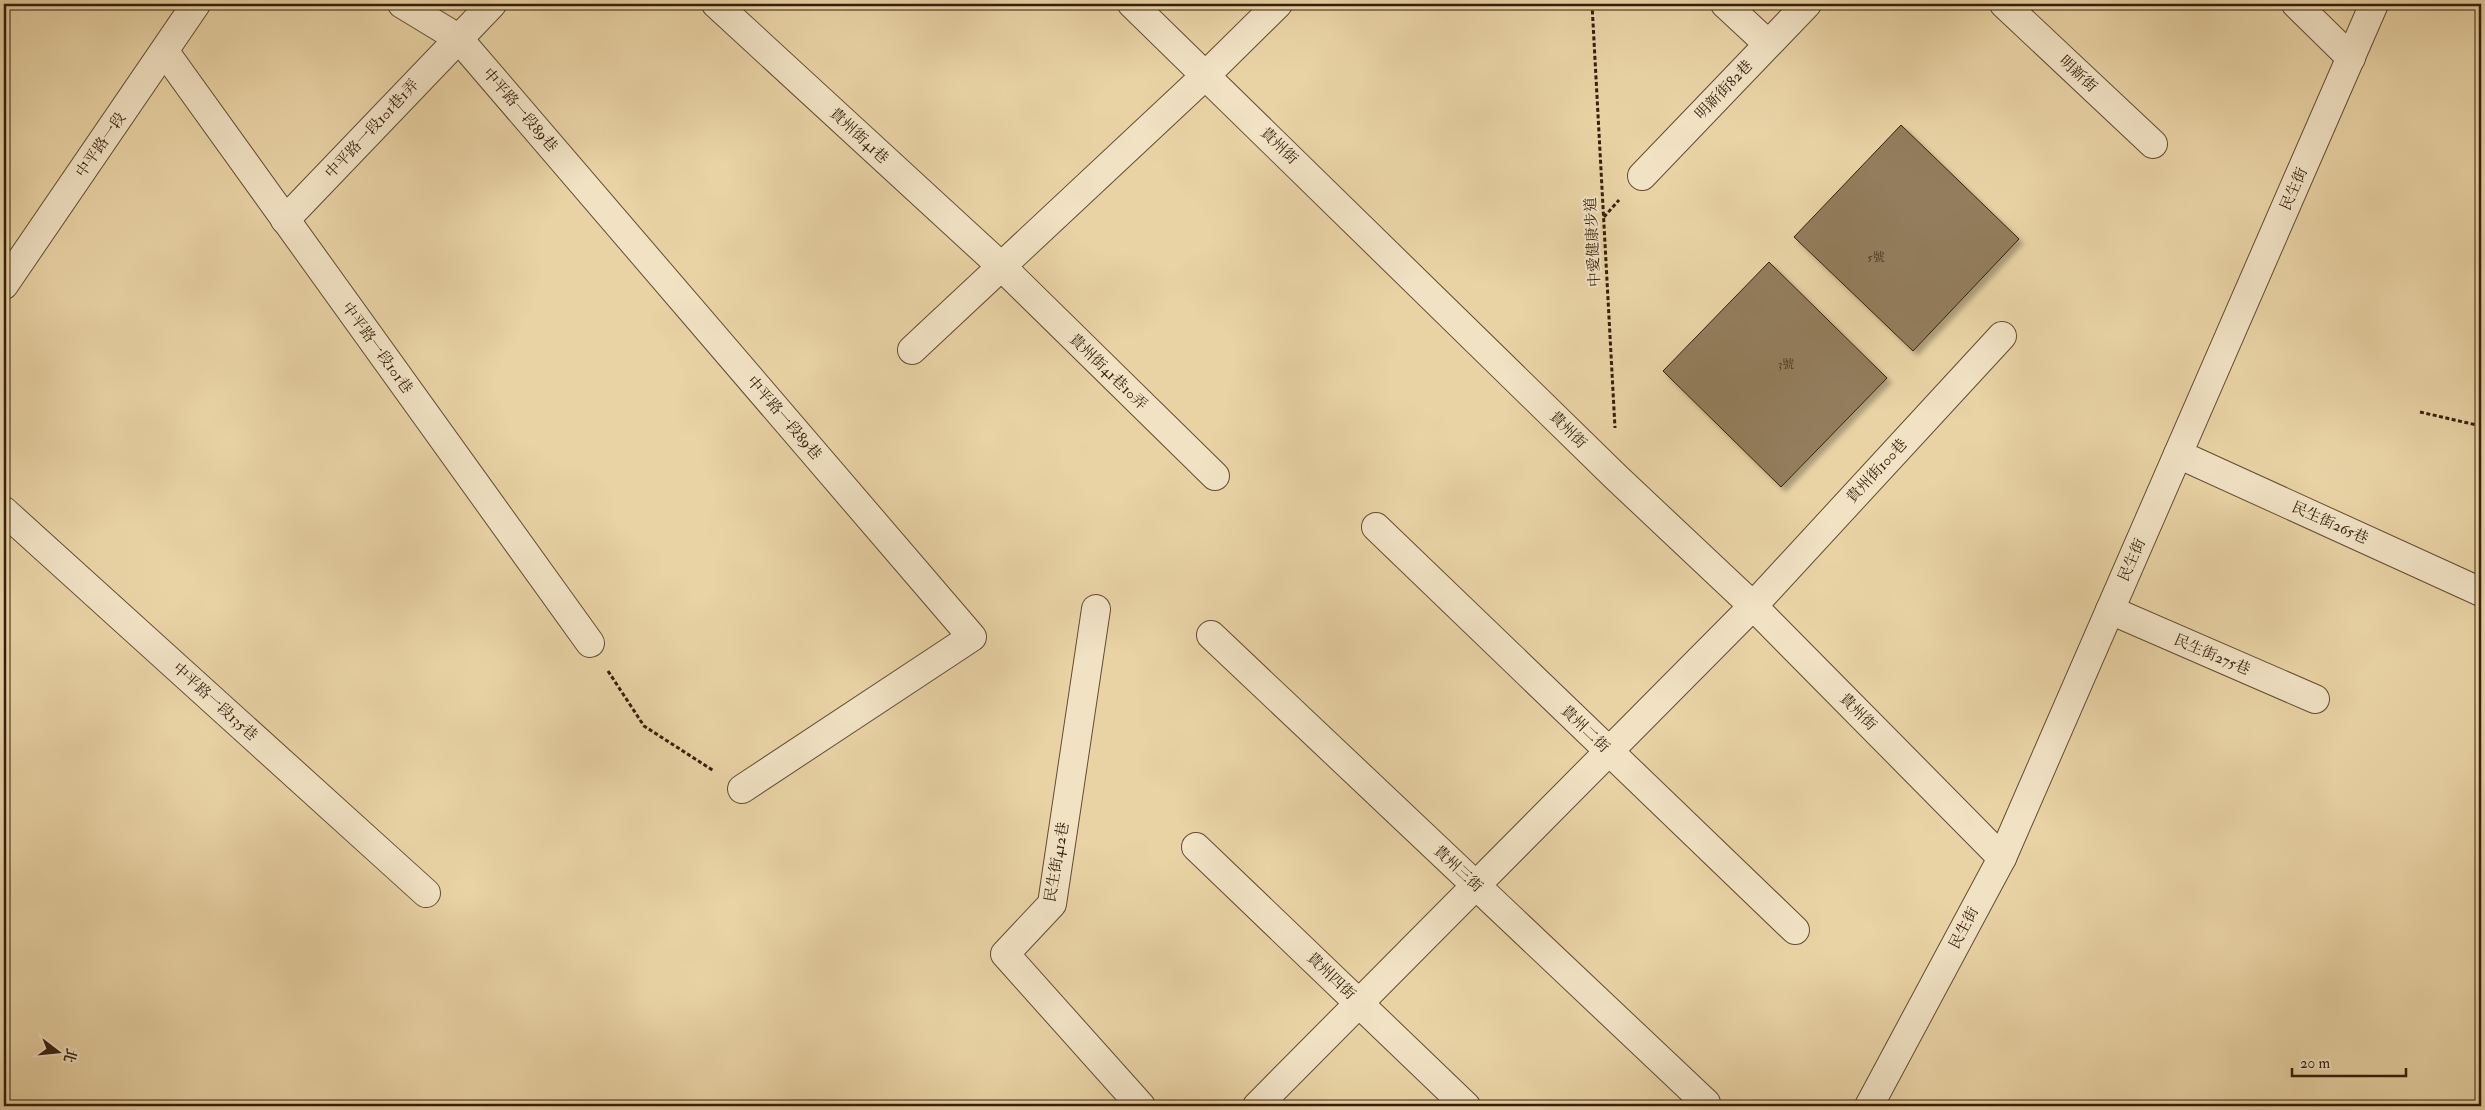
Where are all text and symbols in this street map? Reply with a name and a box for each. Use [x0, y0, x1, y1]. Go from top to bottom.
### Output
street label: 明新街 [2055, 52, 2101, 96]
street label: 明新街82巷 [1691, 57, 1757, 123]
street label: 中平路一段89巷 [478, 64, 562, 156]
street label: 中平路一段101巷1弄 [321, 76, 423, 182]
street label: 貴州街41巷 [826, 104, 892, 168]
street label: 中平路一段 [72, 109, 130, 181]
street label: 貴州街 [1256, 124, 1302, 168]
street label: 民生街 [2276, 165, 2312, 213]
street label: 中愛健康步道 [1581, 197, 1605, 287]
house number: 5號 [1867, 250, 1885, 265]
street label: 中平路一段101巷 [338, 299, 416, 397]
street label: 貴州街41巷10弄 [1065, 330, 1151, 414]
house number: 3號 [1778, 357, 1794, 372]
street label: 中平路一段89巷 [742, 372, 826, 464]
street label: 貴州街 [1545, 407, 1591, 453]
street label: 貴州街100巷 [1843, 435, 1911, 507]
street label: 民生街265巷 [2289, 498, 2371, 548]
street label: 民生街 [2114, 536, 2150, 584]
street label: 民生街275巷 [2171, 630, 2253, 680]
street label: 中平路一段135巷 [169, 659, 261, 745]
street label: 貴州街 [1835, 689, 1881, 735]
street label: 貴州二街 [1557, 701, 1613, 757]
street label: 民生街412巷 [1041, 820, 1073, 904]
street label: 貴州三街 [1430, 842, 1486, 896]
street label: 民生街 [1945, 904, 1983, 952]
street label: 貴州四街 [1303, 948, 1359, 1004]
north arrow [32, 1028, 82, 1078]
scale bar [2292, 1045, 2406, 1077]
text: 北 [60, 1046, 80, 1065]
text: 20 m [2300, 1054, 2330, 1073]

